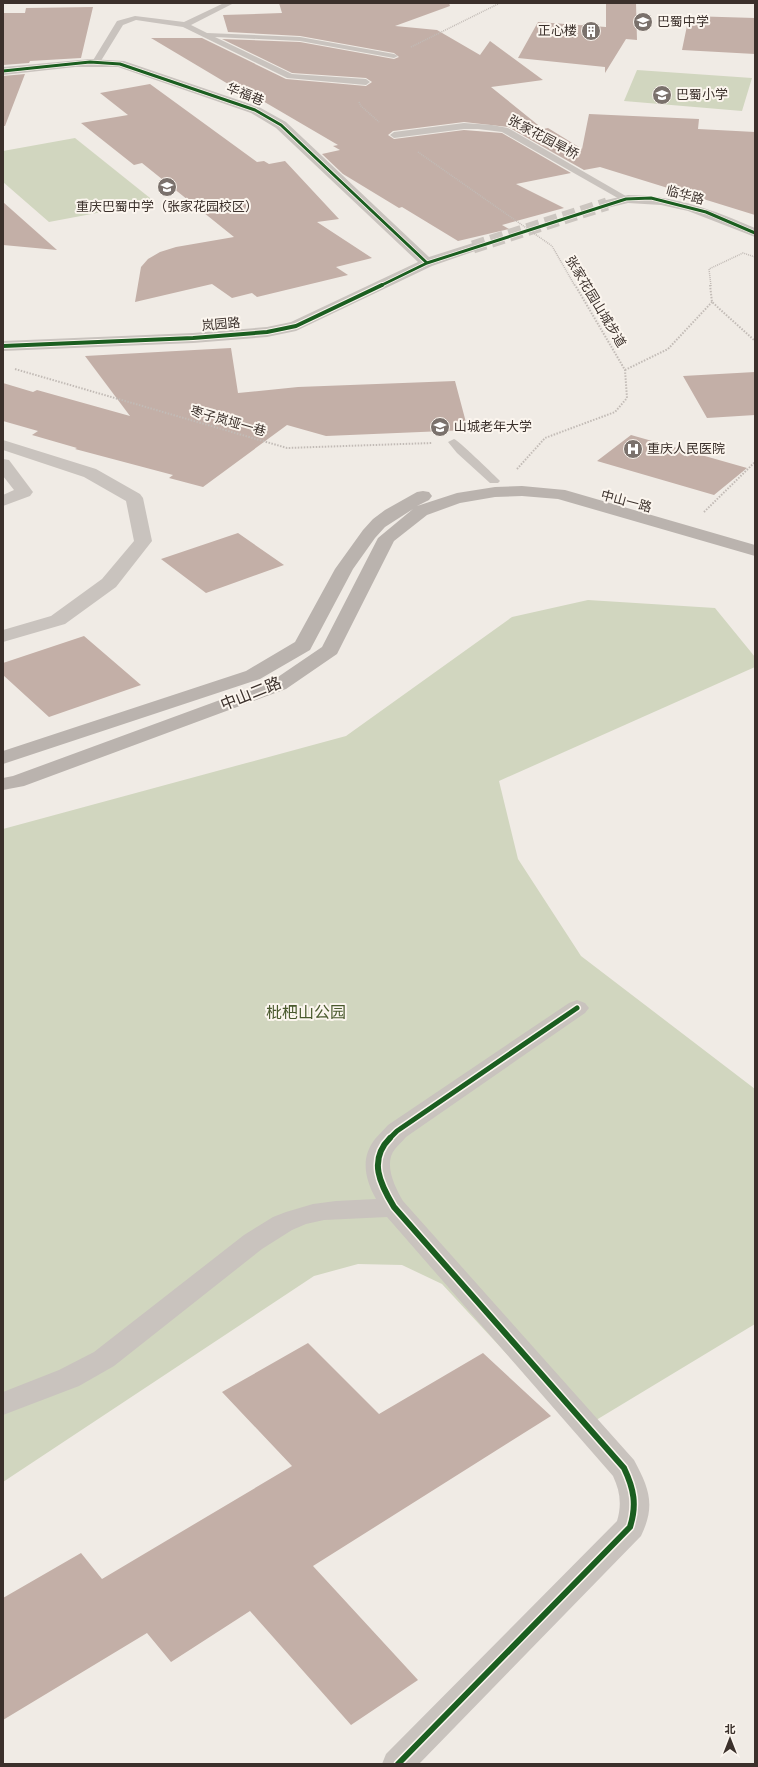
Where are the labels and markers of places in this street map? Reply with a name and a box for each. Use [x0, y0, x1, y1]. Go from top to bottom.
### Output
school or university icon: 巴蜀中学 [632, 11, 654, 33]
place label: 巴蜀中学 [657, 14, 709, 29]
building icon: 正心楼 [580, 20, 602, 42]
place label: 正心楼 [538, 24, 577, 38]
school or university icon: 巴蜀小学 [651, 84, 673, 106]
place label: 巴蜀小学 [676, 87, 728, 102]
school or university icon: 重庆巴蜀中学（张家花园校区） [156, 176, 178, 198]
place label: 重庆巴蜀中学（张家花园校区） [76, 199, 258, 214]
school or university icon: 山城老年大学 [429, 416, 451, 438]
place label: 山城老年大学 [454, 419, 532, 434]
hospital icon: 重庆人民医院 [622, 438, 644, 460]
place label: 重庆人民医院 [647, 442, 725, 456]

